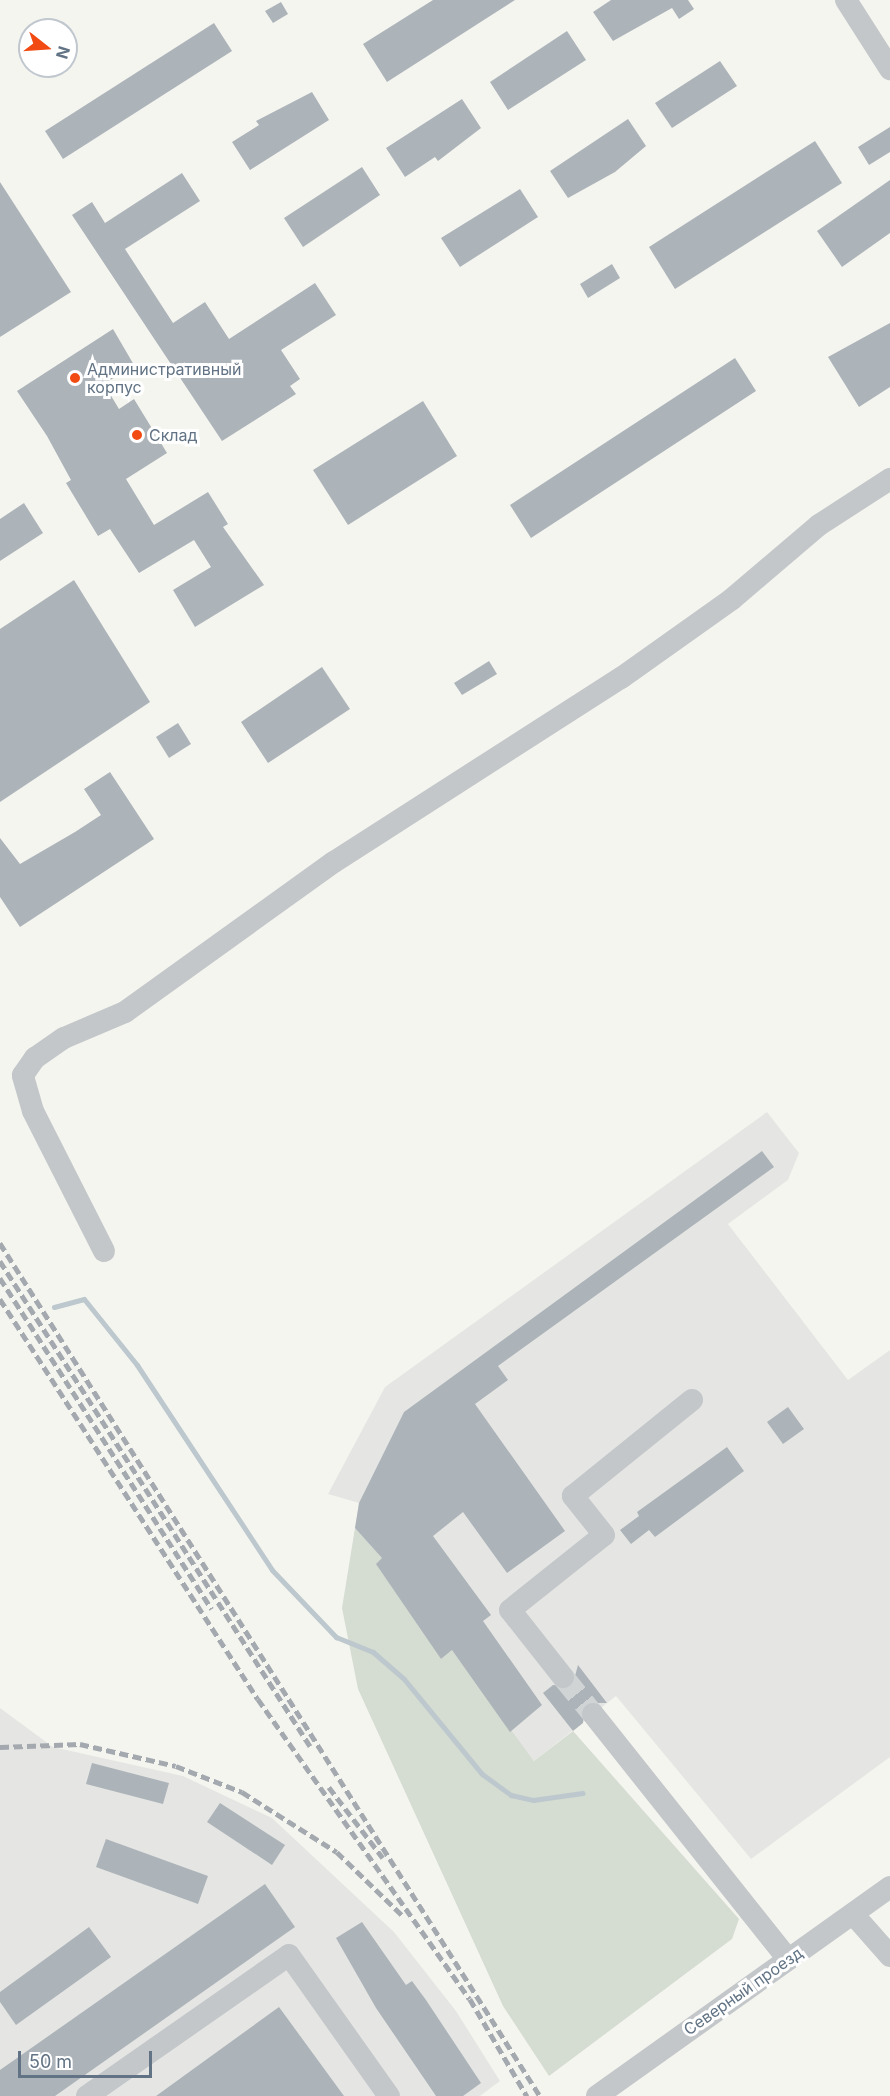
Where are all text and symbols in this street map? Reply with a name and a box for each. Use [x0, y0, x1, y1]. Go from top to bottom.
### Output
north arrow [18, 18, 78, 78]
text: N [52, 44, 75, 61]
place label: Административный корпус [87, 359, 241, 397]
marker: Административный корпус [68, 371, 82, 385]
place label: Склад [149, 425, 198, 445]
marker: Склад [130, 428, 144, 442]
street label: Северный проезд [680, 1943, 806, 2039]
scale bar [21, 2039, 154, 2077]
text: 50 m [29, 2051, 72, 2072]

